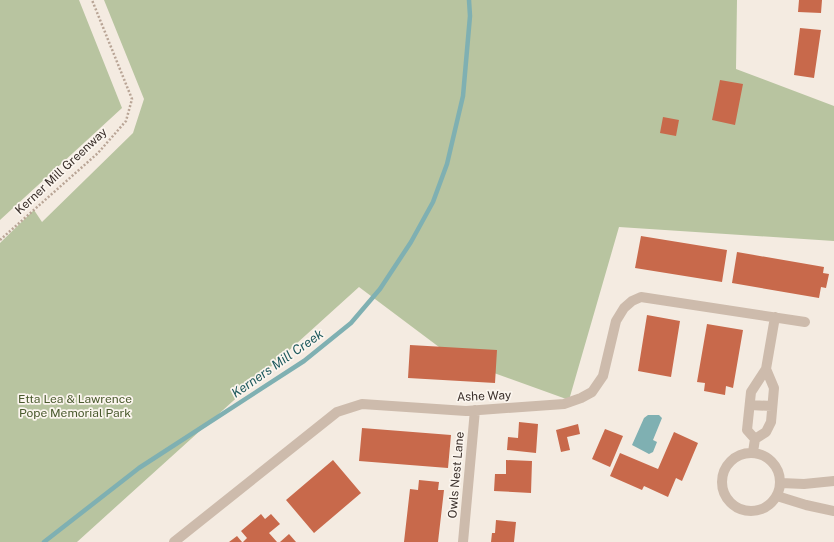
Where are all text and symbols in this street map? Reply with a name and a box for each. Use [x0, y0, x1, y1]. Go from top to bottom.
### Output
street label: Kerner Mill Greenway [12, 125, 110, 217]
water label: Kerners Mill Creek [229, 326, 326, 401]
street label: Ashe Way [457, 388, 512, 404]
park label: Etta Lea & Lawrence Pope Memorial Park [18, 392, 132, 420]
street label: Owls Nest Lane [445, 431, 467, 519]

